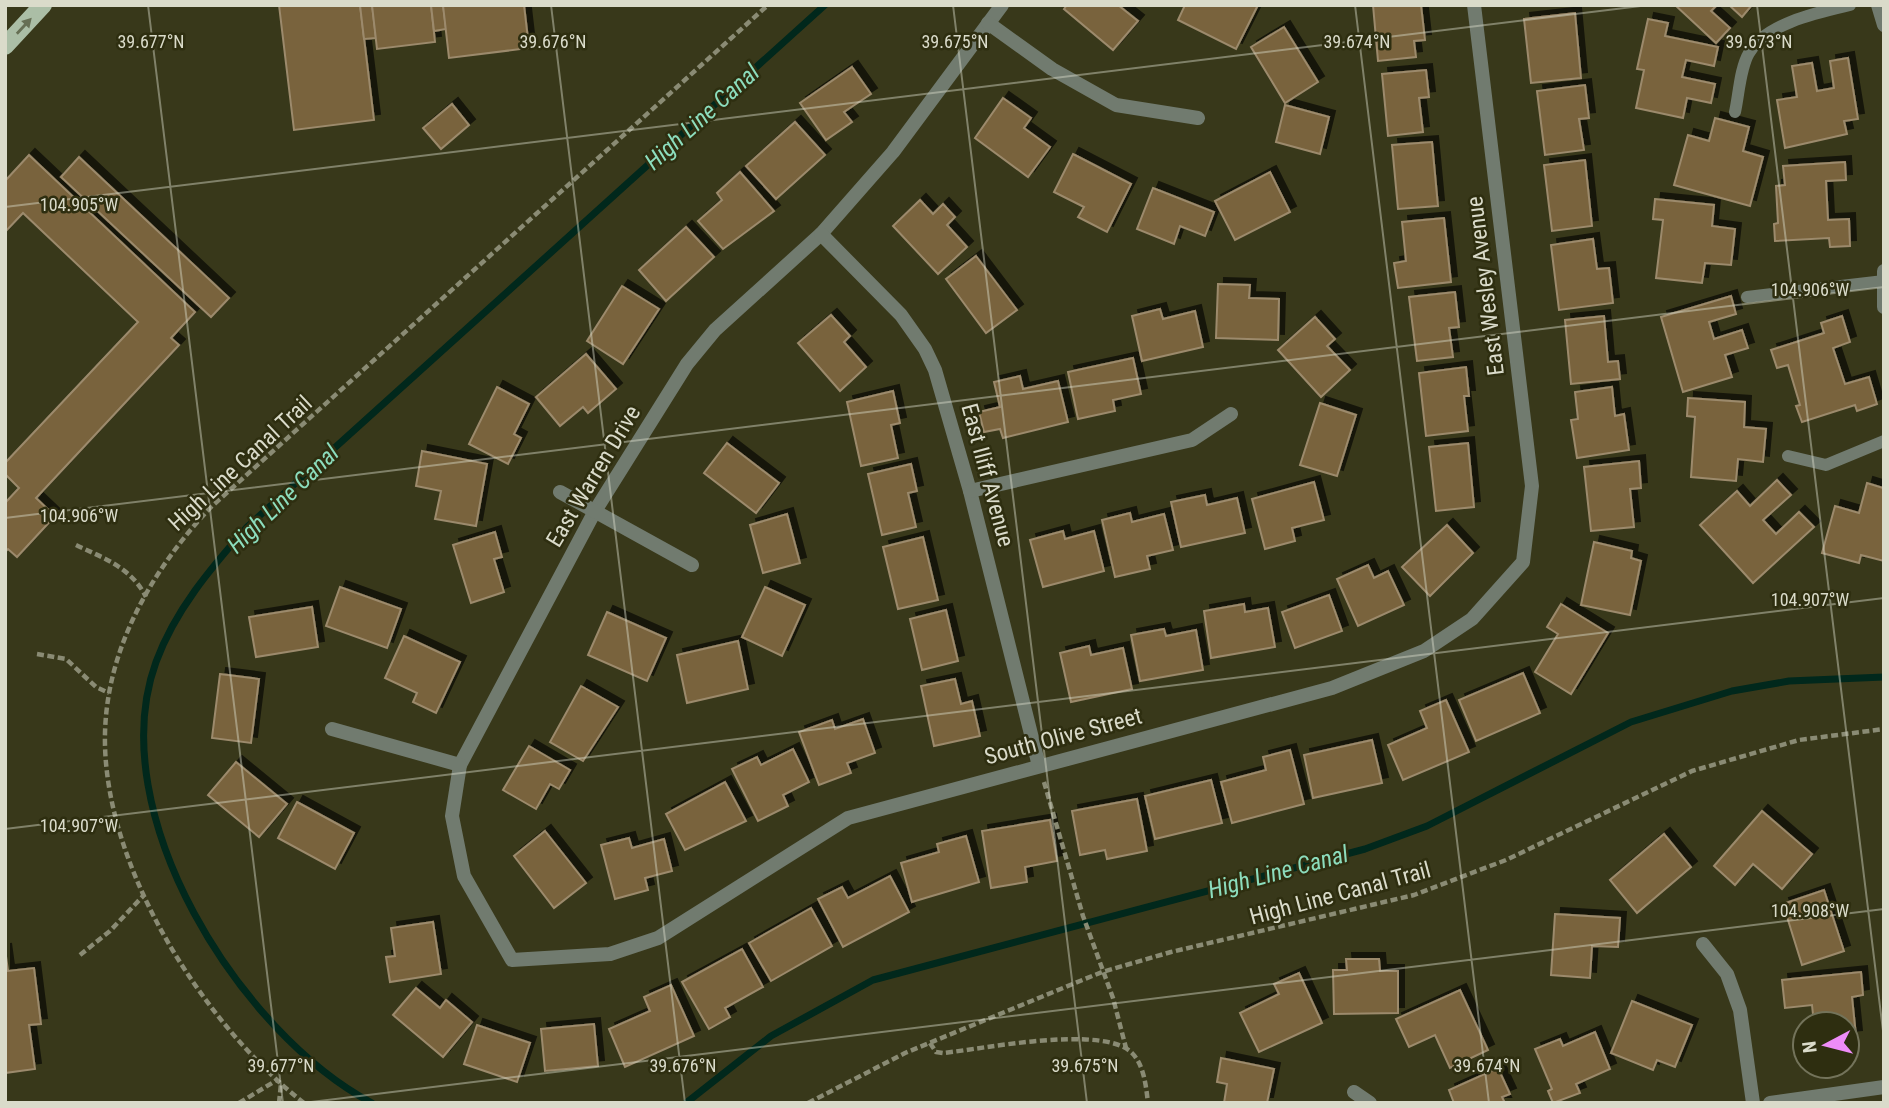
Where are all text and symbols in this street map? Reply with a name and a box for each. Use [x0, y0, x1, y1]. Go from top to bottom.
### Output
one-way arrow [16, 17, 33, 34]
text: 39.677°N [117, 31, 185, 52]
text: 39.676°N [519, 31, 587, 52]
text: 39.675°N [921, 31, 989, 52]
text: 39.674°N [1323, 31, 1391, 52]
text: 39.673°N [1725, 31, 1793, 52]
water label: High Line Canal [639, 58, 765, 176]
text: 104.905°W [40, 194, 119, 215]
street label: East Wesley Avenue [1461, 195, 1510, 377]
text: 104.906°W [1771, 279, 1850, 300]
street label: High Line Canal Trail [162, 389, 318, 537]
street label: East Iliff Avenue [955, 400, 1020, 550]
street label: East Warren Drive [541, 401, 646, 552]
water label: High Line Canal [221, 439, 345, 559]
text: 104.906°W [40, 505, 119, 526]
text: 104.907°W [1771, 589, 1850, 610]
street label: South Olive Street [981, 703, 1145, 770]
text: 104.907°W [40, 815, 119, 836]
water label: High Line Canal [1205, 840, 1352, 904]
street label: High Line Canal Trail [1247, 856, 1434, 931]
text: 104.908°W [1771, 900, 1850, 921]
north arrow [1791, 1010, 1861, 1080]
text: N [1797, 1040, 1822, 1054]
text: 39.677°N [247, 1055, 315, 1076]
text: 39.676°N [649, 1055, 717, 1076]
text: 39.675°N [1051, 1055, 1119, 1076]
text: 39.674°N [1453, 1055, 1521, 1076]

